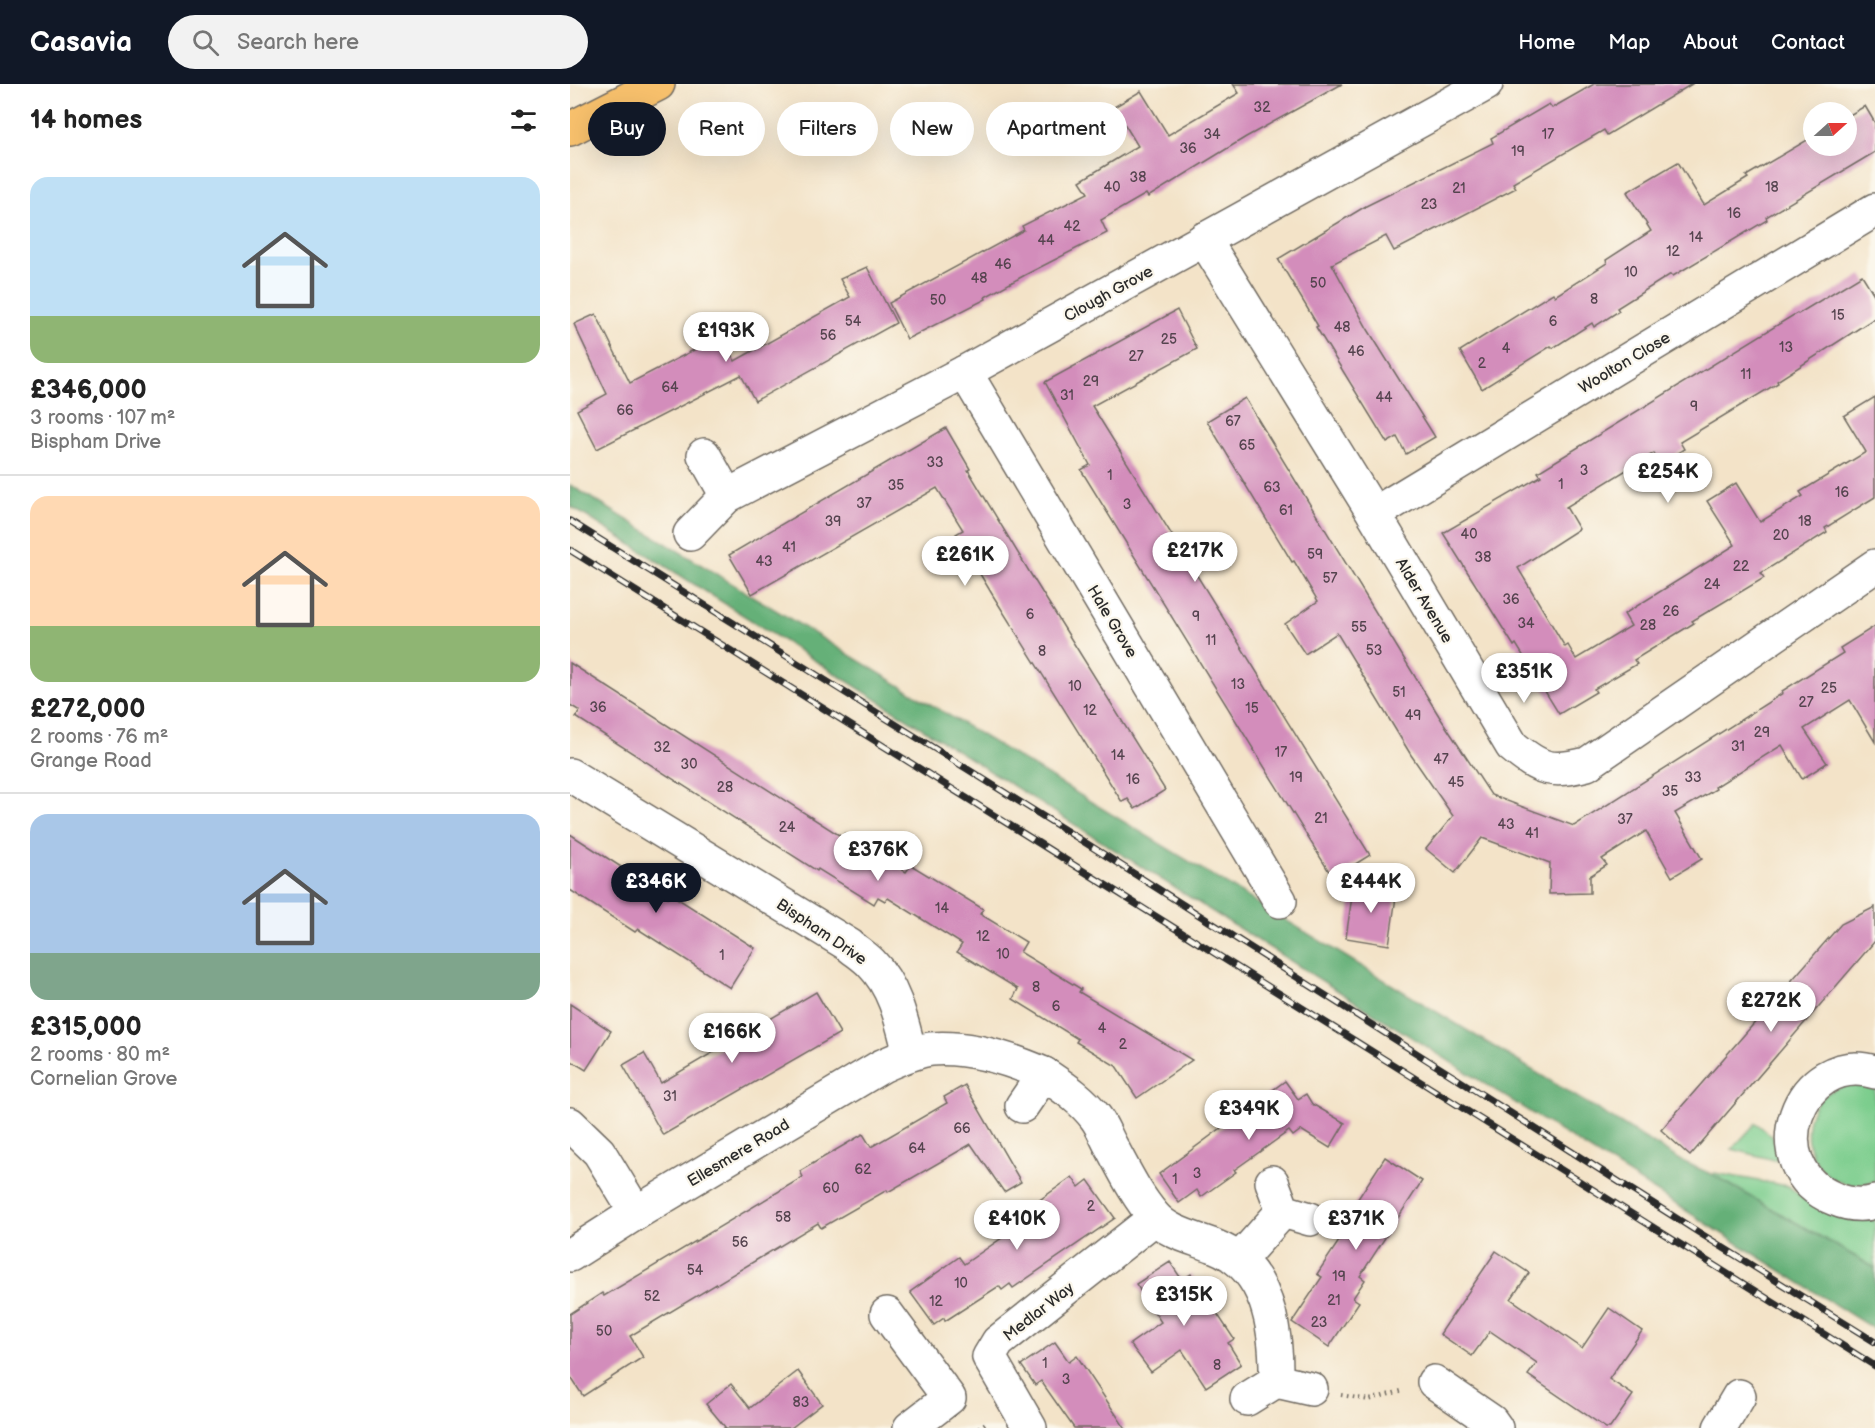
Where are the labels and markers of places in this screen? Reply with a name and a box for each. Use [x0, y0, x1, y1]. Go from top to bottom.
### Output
pin: £193K [684, 312, 768, 363]
pin: £254K [1626, 453, 1710, 504]
pin: £217K [1153, 532, 1237, 583]
pin: £261K [923, 536, 1007, 587]
pin: £351K [1482, 653, 1566, 704]
pin: £376K [836, 831, 920, 882]
pin: £346K [614, 863, 698, 914]
pin: £444K [1329, 863, 1413, 914]
pin: £272K [1729, 982, 1813, 1033]
pin: £166K [690, 1013, 774, 1064]
pin: £349K [1207, 1090, 1291, 1141]
pin: £410K [975, 1200, 1059, 1251]
pin: £371K [1314, 1200, 1398, 1251]
pin: £315K [1142, 1276, 1226, 1327]

